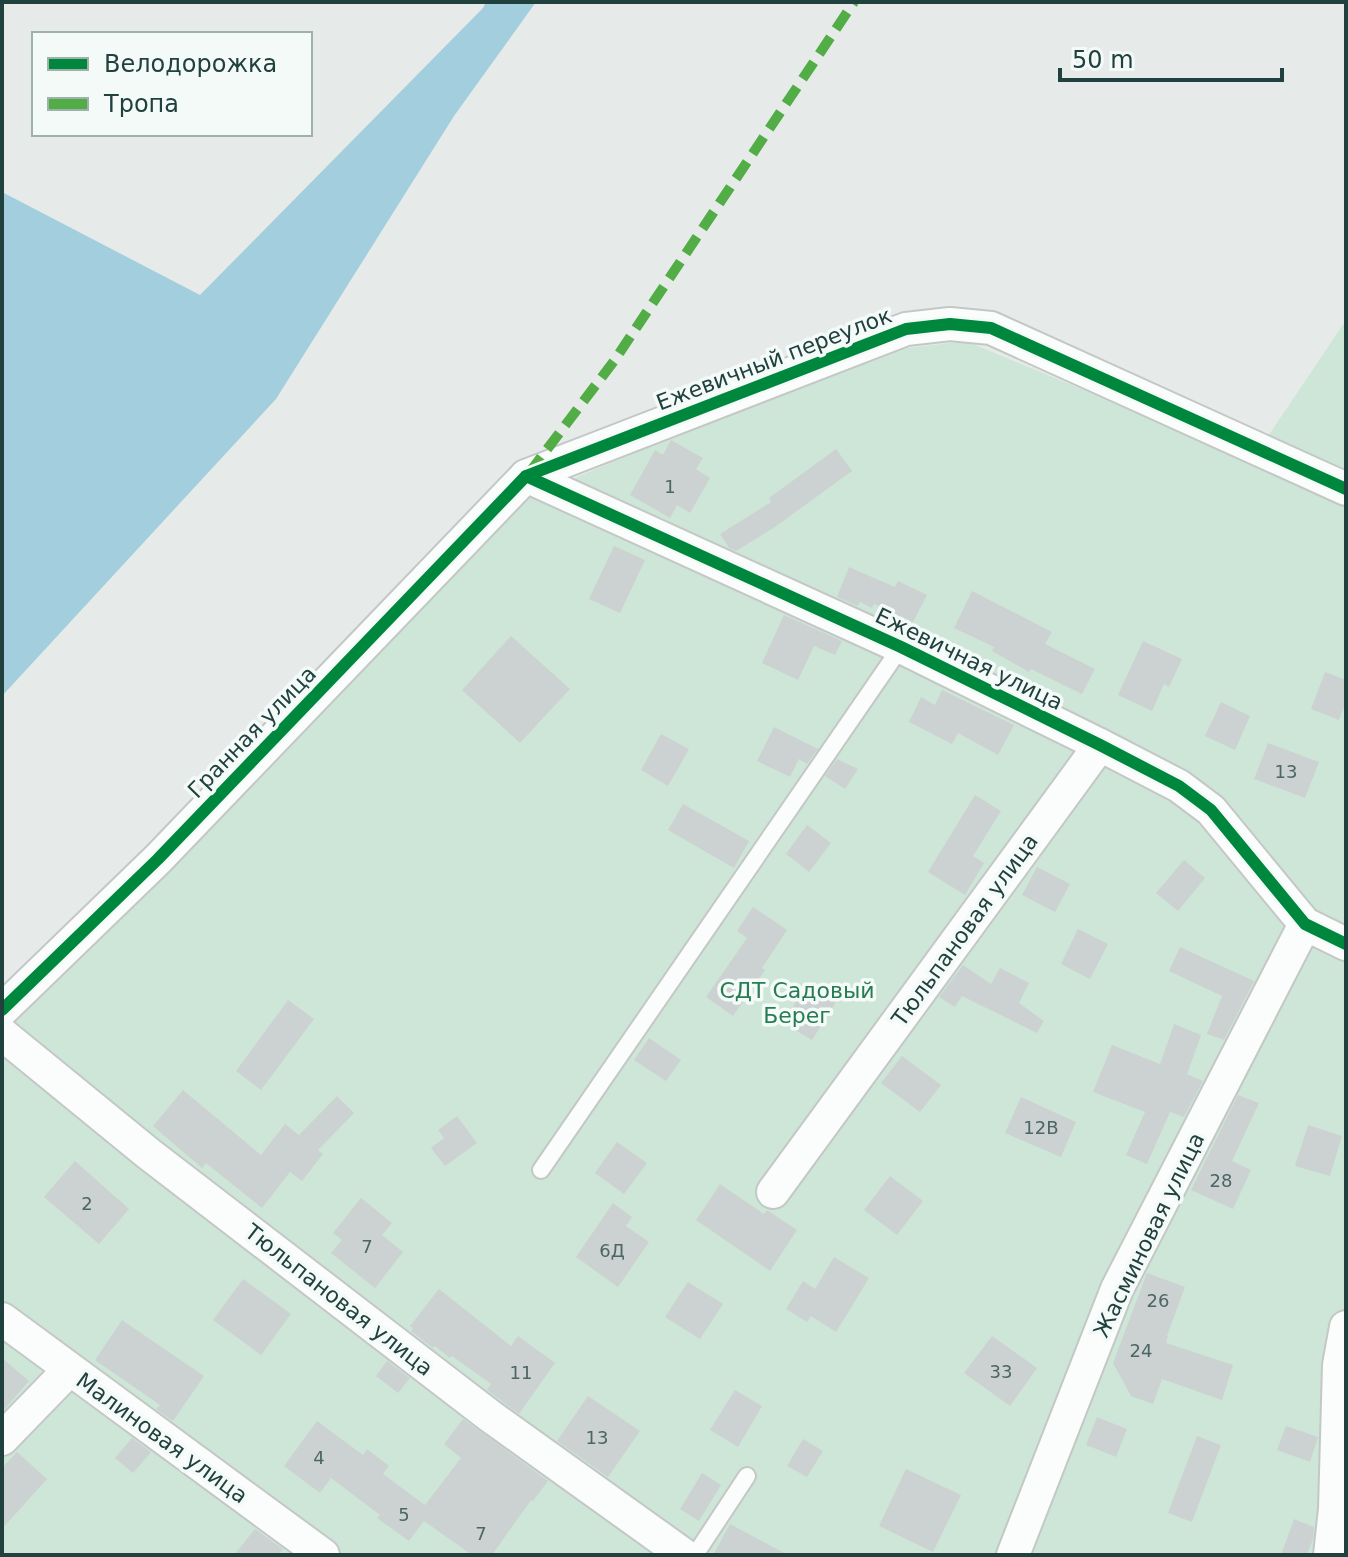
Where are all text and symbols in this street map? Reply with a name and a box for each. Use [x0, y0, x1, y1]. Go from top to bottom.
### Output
legend [32, 32, 312, 136]
scale bar [1060, 32, 1282, 82]
text: 50 m [1072, 46, 1134, 74]
text: Велодорожка [104, 50, 277, 78]
text: Тропа [103, 90, 179, 118]
street label: Ежевичный переулок [653, 303, 895, 415]
house number: 1 [664, 476, 676, 497]
street label: Ежевичная улица [871, 603, 1067, 715]
street label: Гранная улица [183, 661, 321, 803]
house number: 13 [1275, 761, 1297, 782]
street label: Тюльпановая улица [886, 829, 1043, 1032]
park label: СДТ Садовый Берег [719, 978, 875, 1028]
house number: 12В [1023, 1117, 1059, 1138]
street label: Жасминовая улица [1089, 1129, 1209, 1341]
house number: 28 [1210, 1170, 1232, 1191]
house number: 2 [81, 1193, 93, 1214]
street label: Тюльпановая улица [239, 1218, 438, 1381]
house number: 7 [361, 1236, 373, 1257]
house number: 6Д [599, 1240, 625, 1261]
house number: 26 [1147, 1290, 1169, 1311]
house number: 24 [1130, 1340, 1152, 1361]
house number: 33 [990, 1361, 1012, 1382]
house number: 11 [510, 1362, 532, 1383]
street label: Малиновая улица [72, 1368, 252, 1508]
house number: 13 [586, 1427, 608, 1448]
house number: 4 [313, 1447, 325, 1468]
house number: 5 [398, 1504, 410, 1525]
house number: 7 [475, 1523, 487, 1544]

